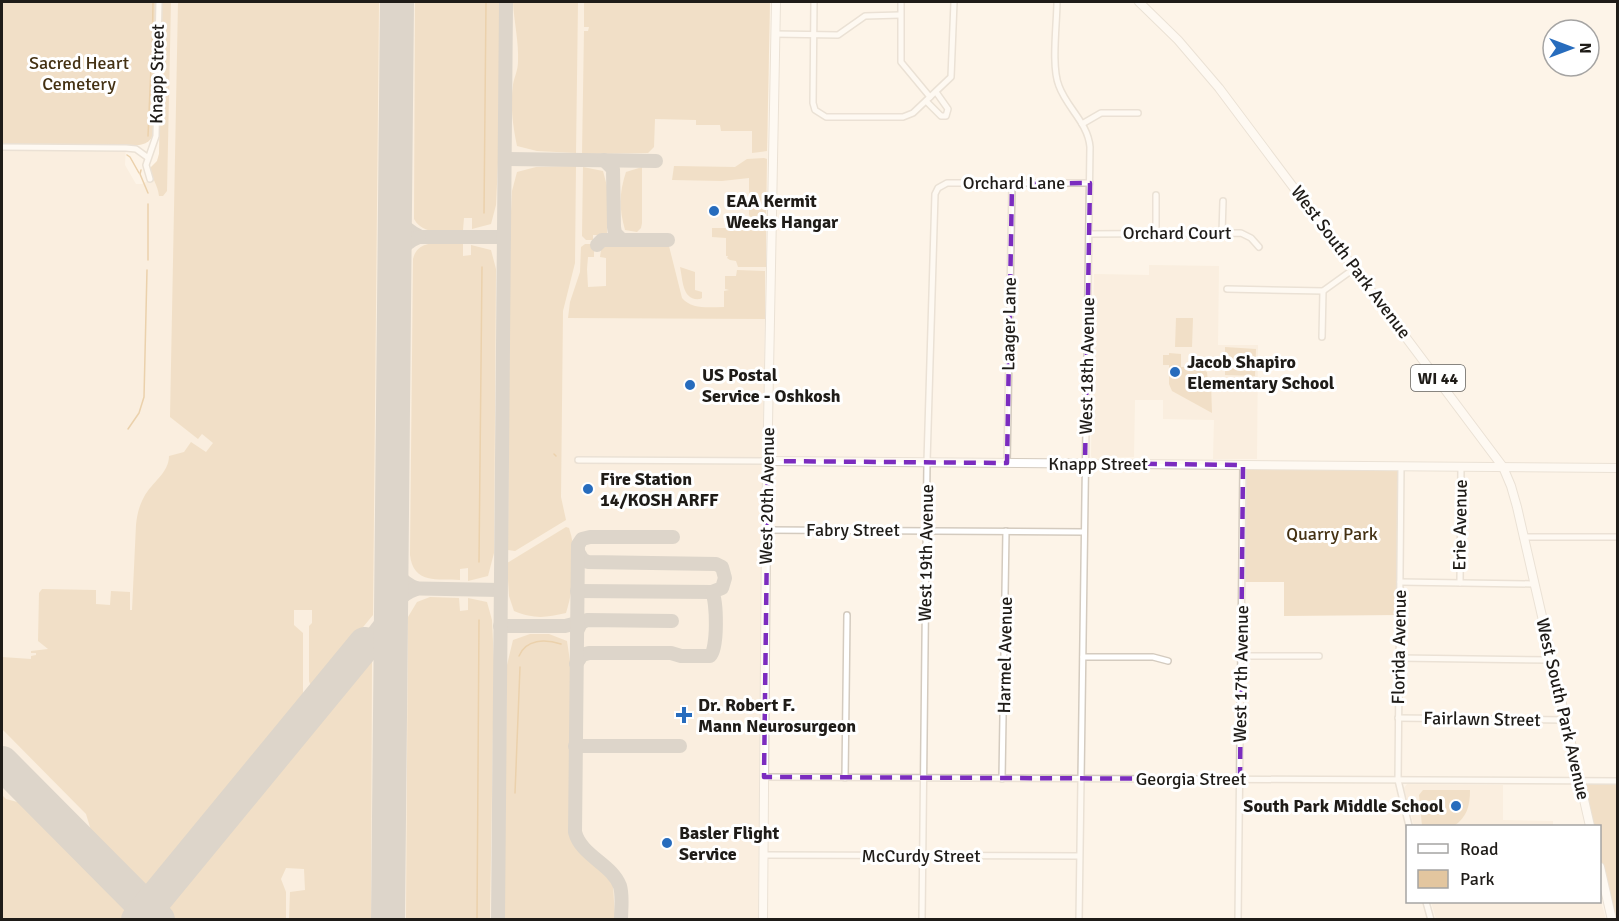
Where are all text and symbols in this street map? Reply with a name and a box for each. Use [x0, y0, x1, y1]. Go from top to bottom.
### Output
north arrow [1541, 18, 1601, 78]
street label: Knapp Street [145, 24, 169, 124]
text: N [1575, 42, 1595, 54]
park label: Sacred Heart Cemetery [29, 52, 129, 95]
street label: Orchard Lane [963, 172, 1065, 194]
street label: West South Park Avenue [1286, 181, 1416, 343]
place label: EAA Kermit Weeks Hangar [726, 190, 839, 233]
marker: EAA Kermit Weeks Hangar [707, 204, 721, 218]
street label: Orchard Court [1123, 222, 1231, 244]
street label: Laager Lane [997, 277, 1021, 371]
street label: West 18th Avenue [1075, 297, 1099, 435]
place label: Jacob Shapiro Elementary School [1187, 351, 1335, 394]
place label: US Postal Service - Oshkosh [702, 364, 841, 407]
marker: Jacob Shapiro Elementary School [1168, 365, 1182, 379]
road number: WI 44 [1411, 365, 1465, 391]
marker: US Postal Service - Oshkosh [683, 378, 697, 392]
street label: West 20th Avenue [755, 427, 779, 565]
street label: Knapp Street [1048, 453, 1148, 475]
place label: Fire Station 14/KOSH ARFF [600, 468, 719, 511]
street label: Erie Avenue [1448, 479, 1472, 571]
marker: Fire Station 14/KOSH ARFF [581, 482, 595, 496]
street label: West 19th Avenue [914, 484, 938, 622]
street label: Fabry Street [806, 519, 900, 541]
park label: Quarry Park [1286, 523, 1378, 545]
street label: Florida Avenue [1387, 590, 1411, 704]
street label: Harmel Avenue [993, 596, 1017, 714]
street label: West 17th Avenue [1229, 605, 1253, 743]
street label: West South Park Avenue [1531, 616, 1595, 802]
place label: Dr. Robert F. Mann Neurosurgeon [698, 694, 856, 737]
marker: Dr. Robert F. Mann Neurosurgeon [675, 706, 693, 724]
street label: Fairlawn Street [1423, 707, 1541, 731]
street label: Georgia Street [1136, 768, 1246, 790]
place label: South Park Middle School [1243, 795, 1444, 817]
marker: South Park Middle School [1449, 799, 1463, 813]
place label: Basler Flight Service [679, 822, 780, 865]
legend [1406, 825, 1601, 903]
marker: Basler Flight Service [660, 836, 674, 850]
text: Road [1460, 838, 1499, 860]
street label: McCurdy Street [862, 845, 980, 867]
text: Park [1460, 868, 1495, 890]

